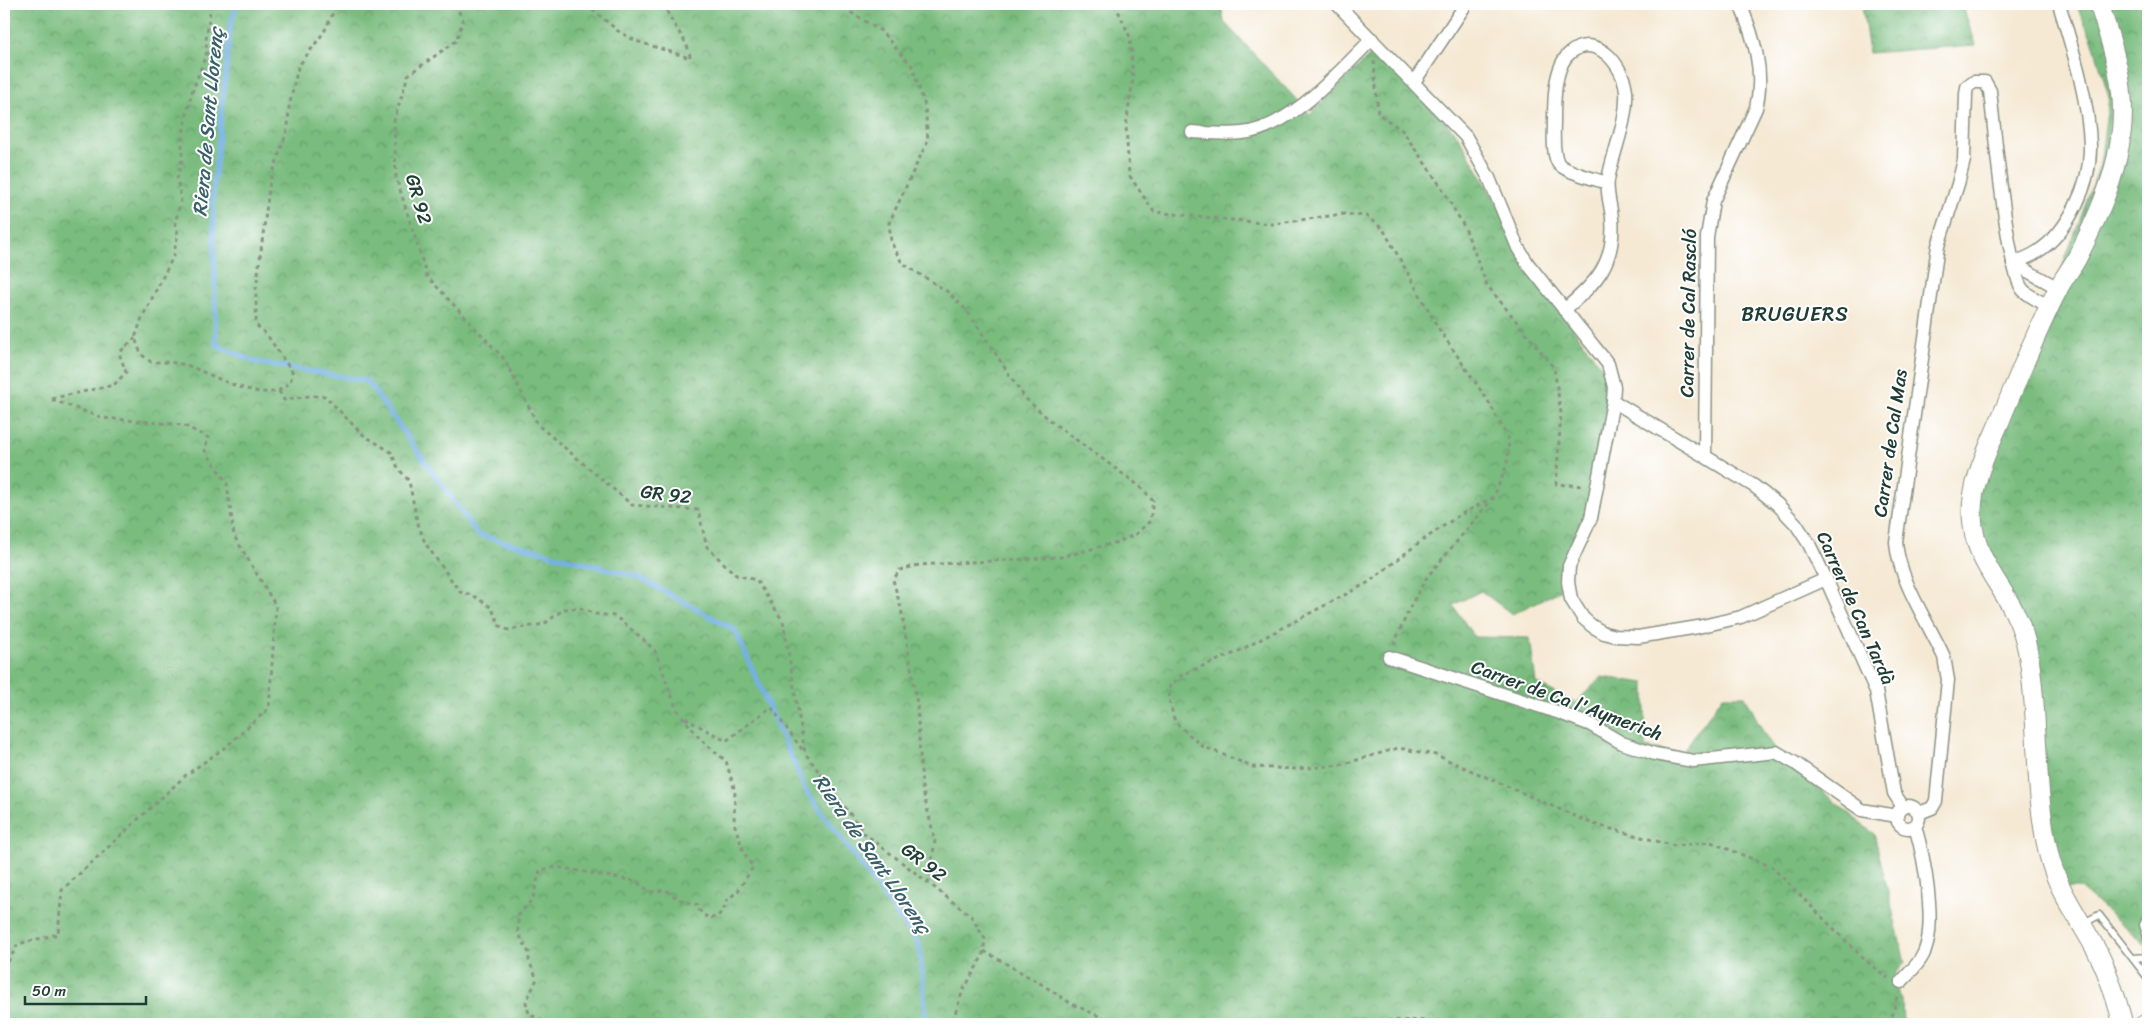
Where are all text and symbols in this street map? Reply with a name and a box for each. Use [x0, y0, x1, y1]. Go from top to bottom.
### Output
water label: Riera de Sant Llorenç [182, 24, 234, 218]
street label: GR 92 [396, 170, 442, 228]
street label: Carrer de Cal Rascló [1670, 228, 1706, 398]
district label: BRUGUERS [1741, 297, 1849, 332]
street label: Carrer de Cal Mas [1863, 367, 1917, 519]
street label: GR 92 [639, 475, 693, 513]
street label: Carrer de Can Tardà [1807, 526, 1905, 691]
street label: Carrer de Ca l'Aymerich [1467, 650, 1667, 750]
water label: Riera de Sant Llorenç [803, 767, 942, 943]
street label: GR 92 [894, 833, 954, 891]
scale bar [25, 973, 146, 1005]
text: 50 m [32, 978, 67, 1004]

